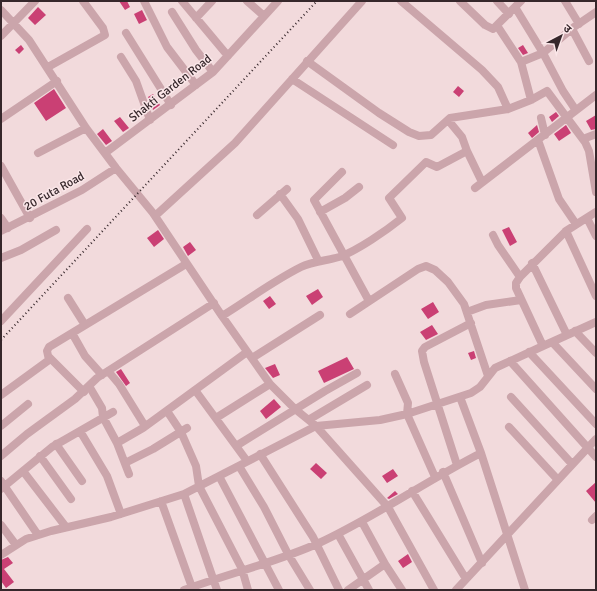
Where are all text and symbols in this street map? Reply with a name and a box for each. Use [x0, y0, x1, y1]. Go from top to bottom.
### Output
north arrow [541, 16, 581, 56]
text: उ [561, 22, 574, 36]
street label: Shakti Garden Road [126, 51, 215, 125]
street label: 20 Futa Road [21, 169, 87, 214]

